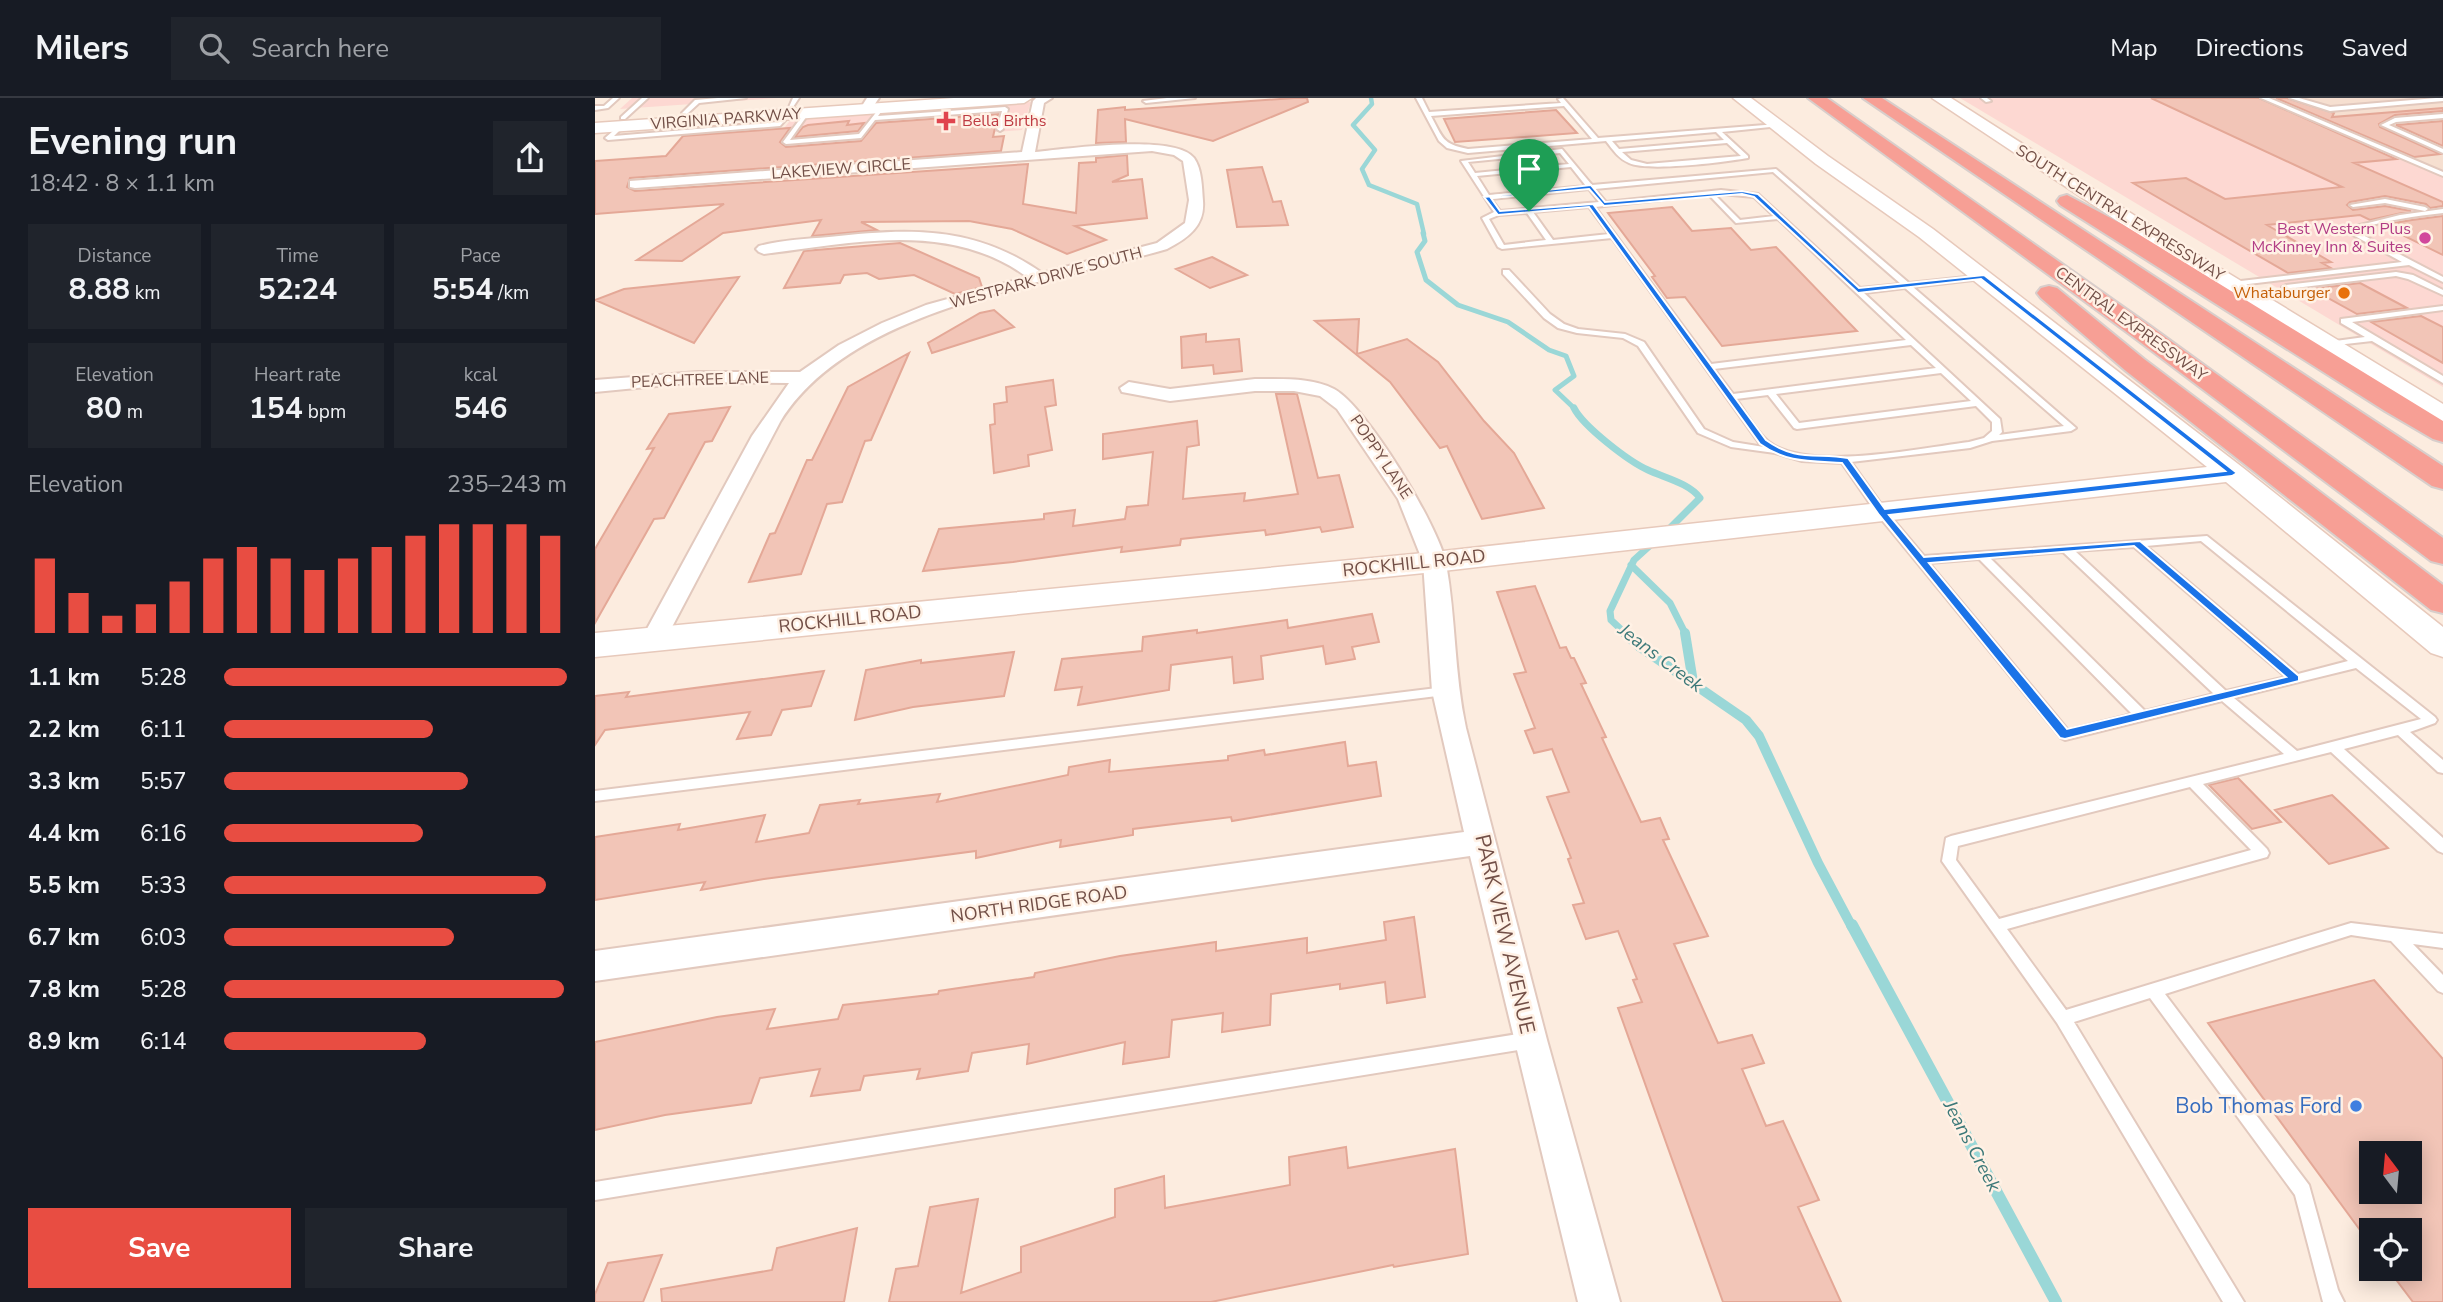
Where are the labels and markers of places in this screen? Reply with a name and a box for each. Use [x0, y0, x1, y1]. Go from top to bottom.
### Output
place label: Bella Births [962, 110, 1046, 132]
marker: Bella Births [936, 111, 956, 131]
pin [1499, 139, 1559, 211]
place label: Best Western Plus McKinney Inn & Suites [2251, 218, 2411, 258]
marker: Best Western Plus McKinney Inn & Suites [2417, 230, 2433, 246]
place label: Whataburger [2233, 282, 2330, 304]
marker: Whataburger [2336, 285, 2352, 301]
place label: Bob Thomas Ford [2175, 1092, 2342, 1120]
marker: Bob Thomas Ford [2348, 1098, 2364, 1114]

